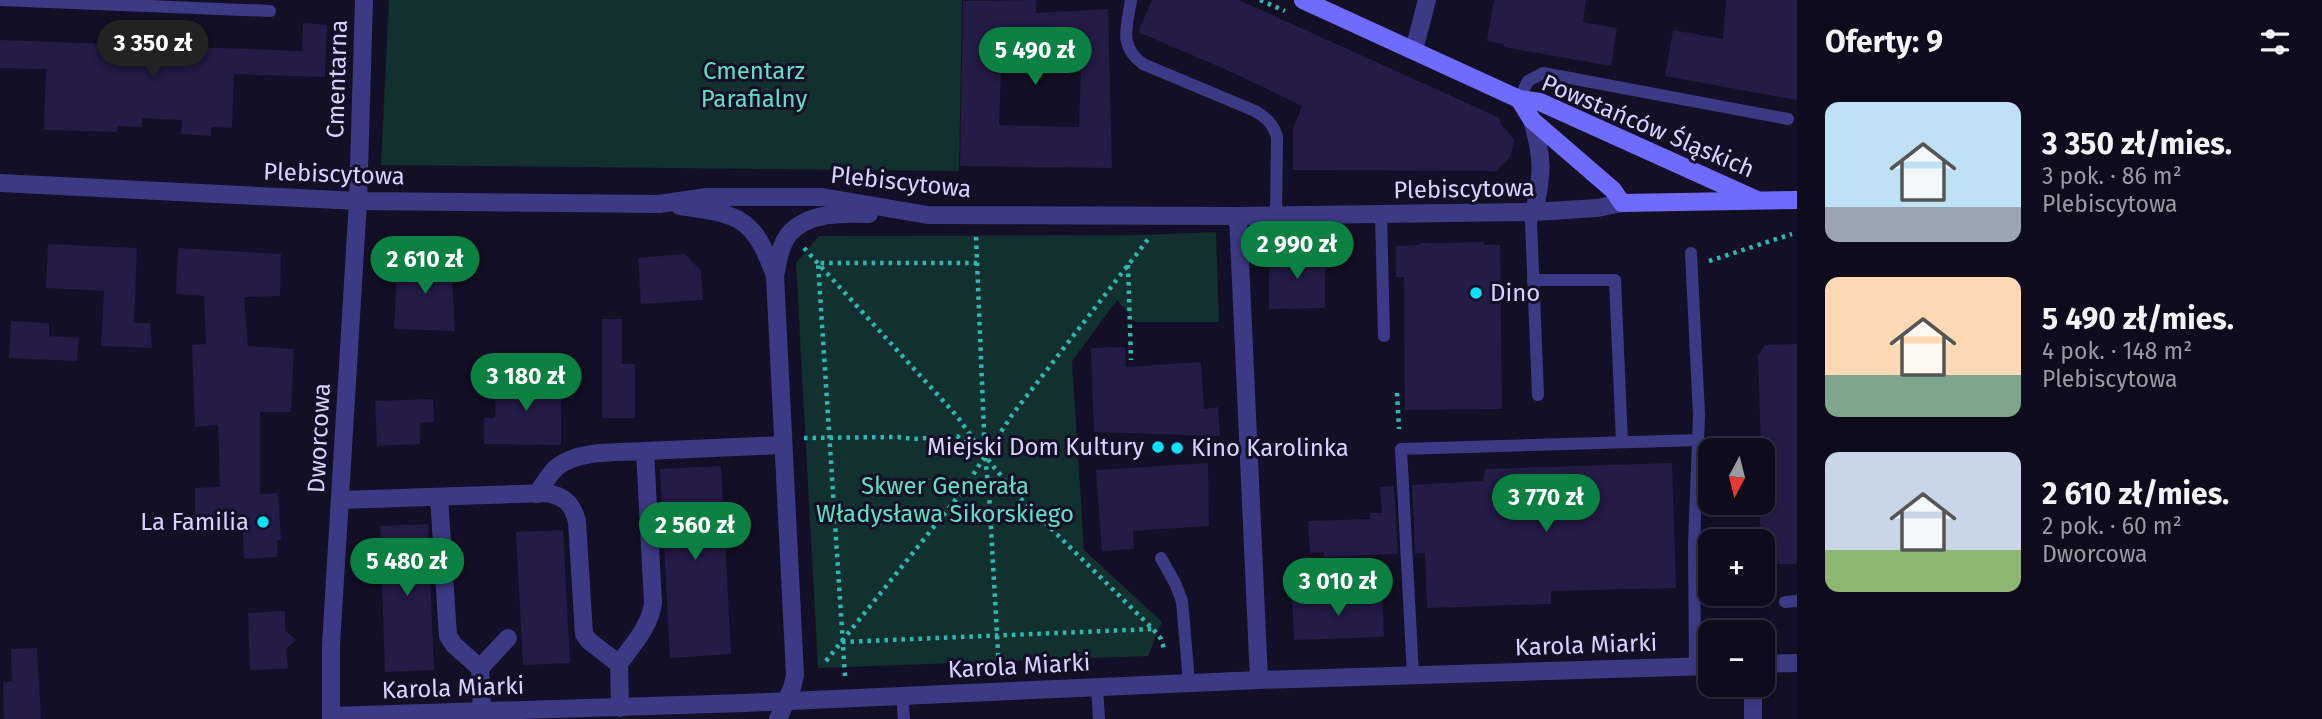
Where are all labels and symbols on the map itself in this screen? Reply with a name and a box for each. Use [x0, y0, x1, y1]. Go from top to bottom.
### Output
street label: Cmentarna [321, 19, 353, 139]
pin: 3 350 zł [81, 20, 225, 80]
pin: 5 490 zł [963, 28, 1107, 87]
park label: Cmentarz Parafialny [701, 57, 807, 113]
street label: Powstańców Śląskich [1537, 68, 1759, 184]
street label: Plebiscytowa [263, 158, 405, 190]
street label: Plebiscytowa [829, 161, 973, 203]
street label: Plebiscytowa [1393, 174, 1535, 204]
pin: 2 990 zł [1225, 222, 1369, 281]
pin: 2 610 zł [353, 236, 497, 296]
place label: Dino [1490, 279, 1540, 307]
marker: Dino [1468, 285, 1484, 301]
pin: 3 180 zł [454, 354, 598, 413]
street label: Dworcowa [302, 382, 336, 494]
place label: Miejski Dom Kultury [927, 433, 1144, 461]
place label: Kino Karolinka [1191, 434, 1349, 462]
north arrow [1698, 438, 1774, 514]
marker: Miejski Dom Kultury [1150, 439, 1166, 455]
marker: Kino Karolinka [1169, 440, 1185, 456]
park label: Skwer Generała Władysława Sikorskiego [816, 472, 1074, 528]
pin: 3 770 zł [1474, 475, 1618, 534]
pin: 2 560 zł [623, 503, 767, 562]
place label: La Familia [140, 508, 249, 536]
marker: La Familia [255, 514, 271, 530]
pin: 5 480 zł [335, 538, 479, 598]
pin: 3 010 zł [1266, 558, 1410, 618]
street label: Karola Miarki [1514, 629, 1658, 661]
street label: Karola Miarki [947, 648, 1091, 684]
street label: Karola Miarki [381, 672, 525, 704]

